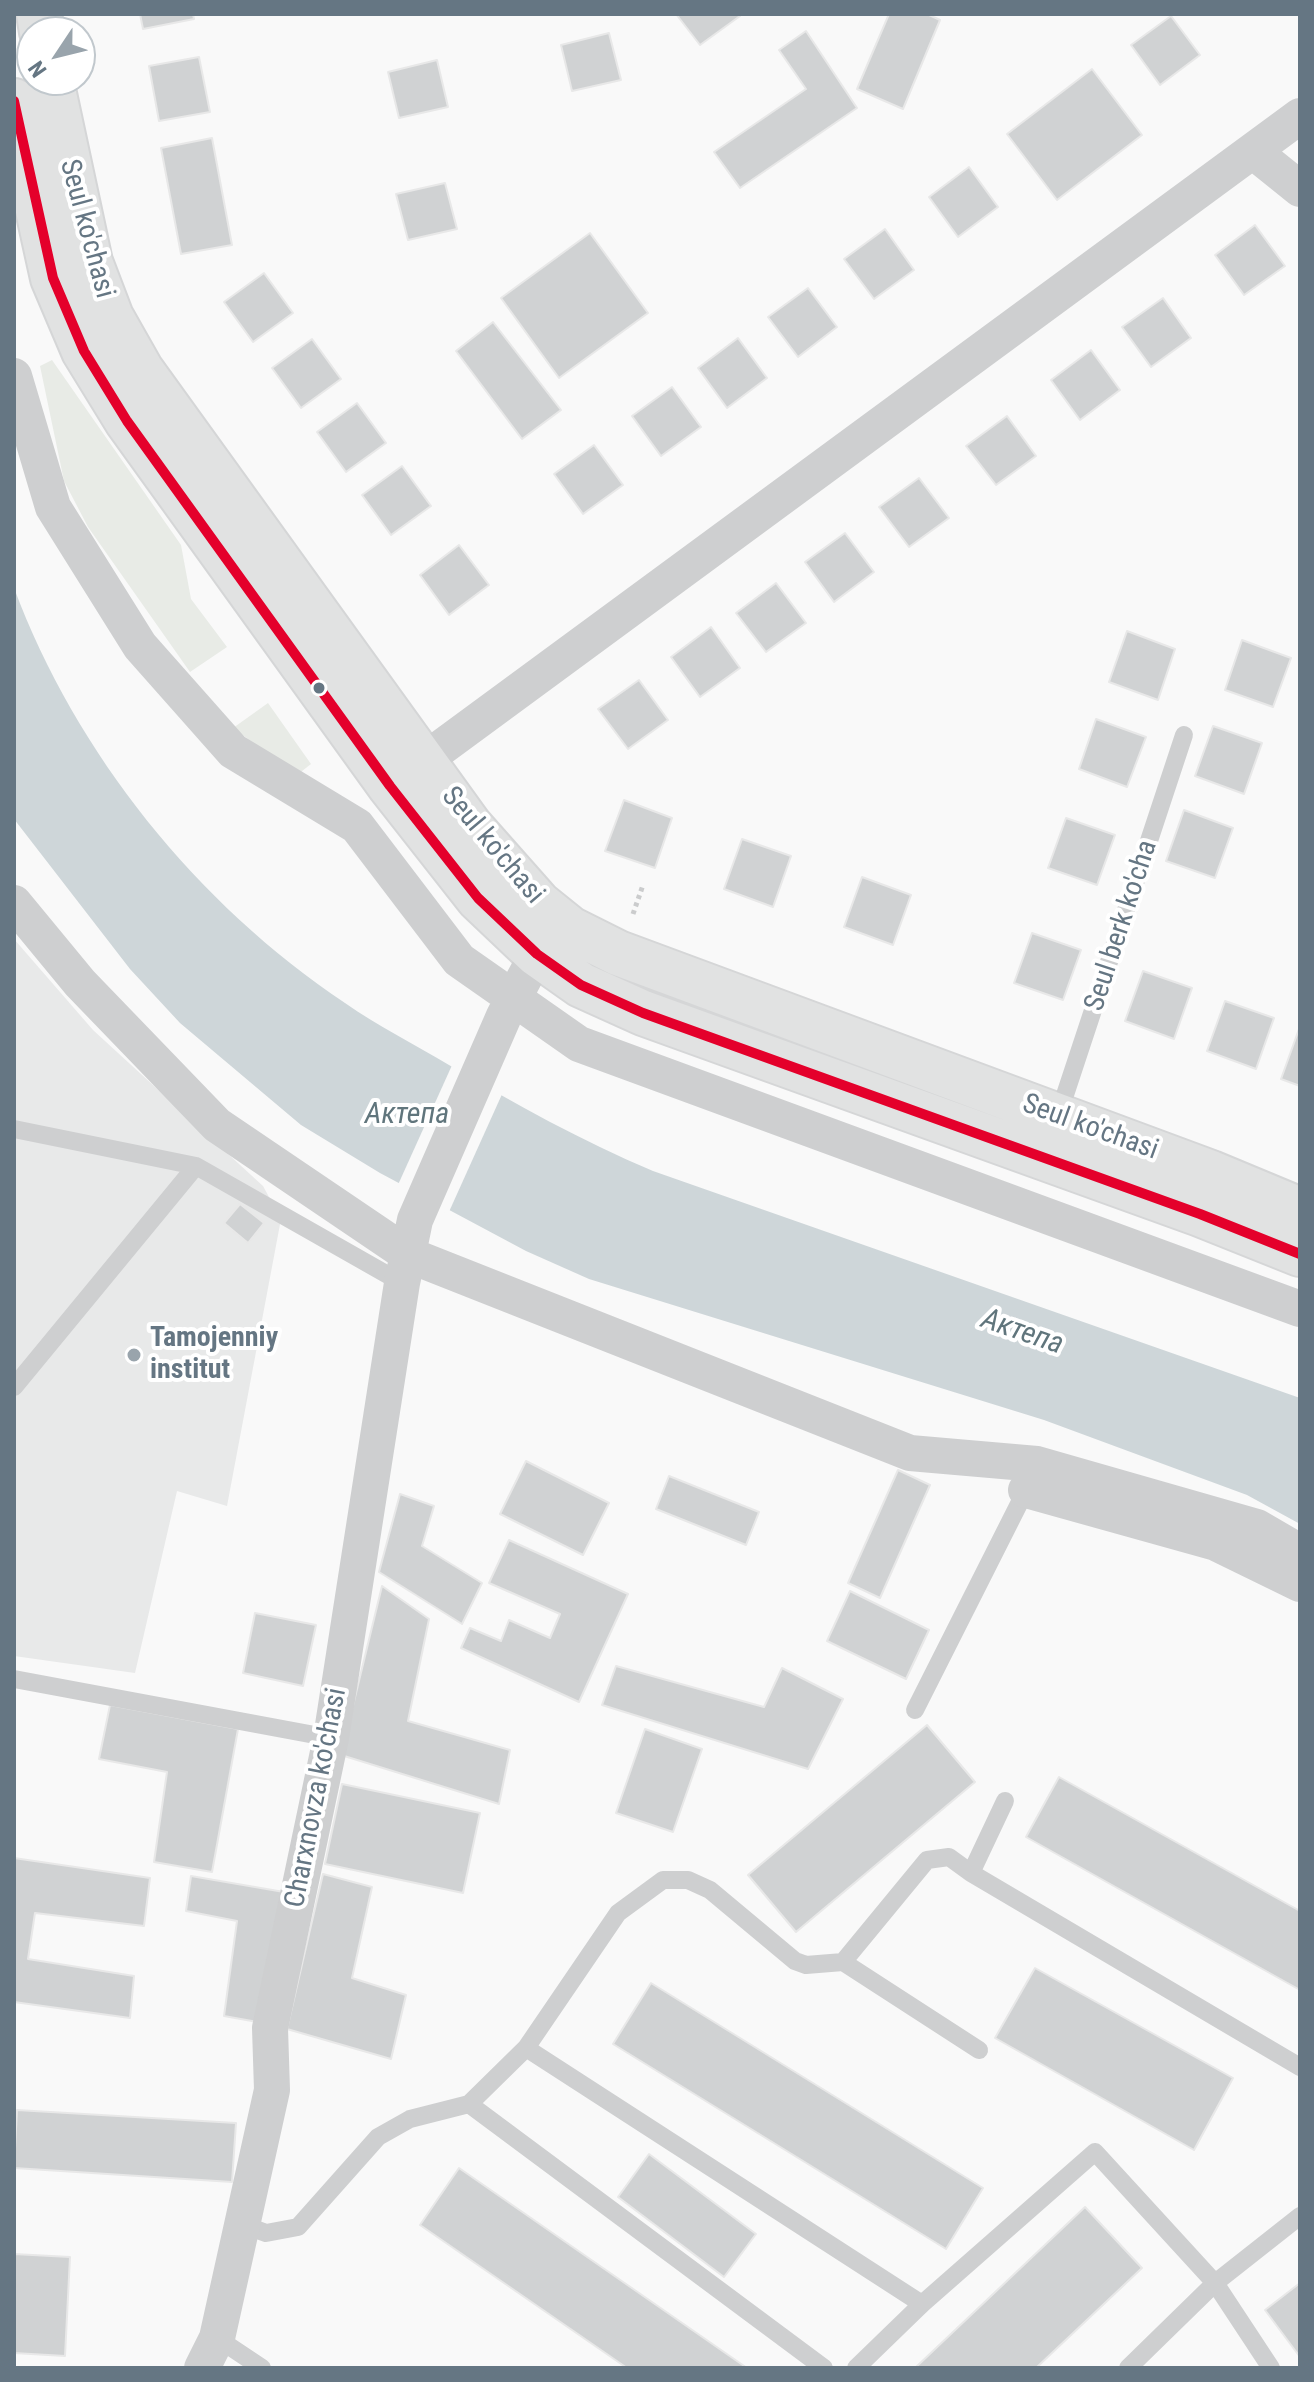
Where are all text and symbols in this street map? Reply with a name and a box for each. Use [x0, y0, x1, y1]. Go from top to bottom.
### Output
north arrow [16, 16, 96, 96]
text: N [23, 56, 52, 82]
street label: Seul ko'chasi [51, 156, 121, 302]
unlabelled marker [311, 680, 327, 696]
street label: Seul ko'chasi [433, 781, 551, 911]
street label: Seul berk ko'cha [1079, 836, 1165, 1016]
street label: Seul ko'chasi [1018, 1088, 1162, 1168]
water label: Актепа [365, 1097, 449, 1133]
water label: Актепа [976, 1302, 1068, 1364]
place label: Tamojenniy institut [150, 1322, 278, 1388]
marker: Tamojenniy institut [125, 1346, 143, 1364]
street label: Charxnovza ko'chasi [279, 1685, 355, 1911]

